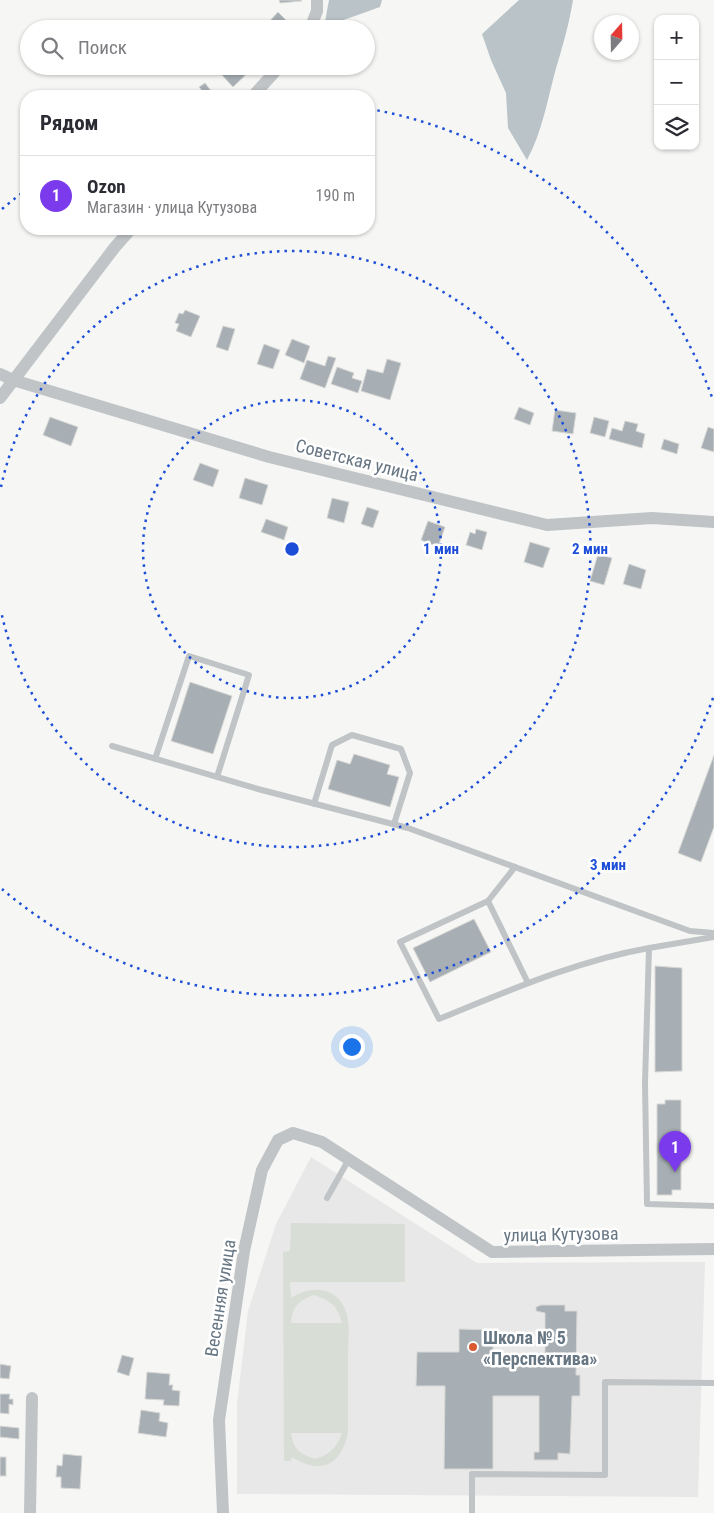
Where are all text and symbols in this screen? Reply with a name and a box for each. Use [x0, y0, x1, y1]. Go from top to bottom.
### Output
north arrow [594, 15, 639, 60]
map controls [654, 15, 699, 150]
button: + [654, 15, 699, 60]
search box [20, 20, 375, 75]
icon: search [38, 34, 66, 62]
text: Поиск [78, 36, 127, 59]
button: − [654, 60, 699, 105]
button: layers [654, 105, 699, 150]
text: Рядом [40, 111, 99, 135]
text: Ozon [87, 175, 126, 198]
text: 1 [52, 186, 60, 205]
text: 190 m [316, 186, 355, 205]
text: Магазин · улица Кутузова [87, 198, 257, 217]
street label: Советская улица [294, 435, 420, 485]
centre of rings [283, 540, 301, 558]
text: 1 мин [423, 540, 459, 558]
text: 2 мин [572, 540, 608, 558]
text: 3 мин [590, 856, 626, 874]
your location [339, 1034, 365, 1060]
pin: 1 [659, 1131, 691, 1172]
street label: улица Кутузова [503, 1222, 619, 1246]
street label: Весенняя улица [200, 1238, 240, 1358]
place label: Школа № 5 «Перспектива» [483, 1327, 597, 1369]
marker: Школа № 5 «Перспектива» [467, 1341, 479, 1353]

